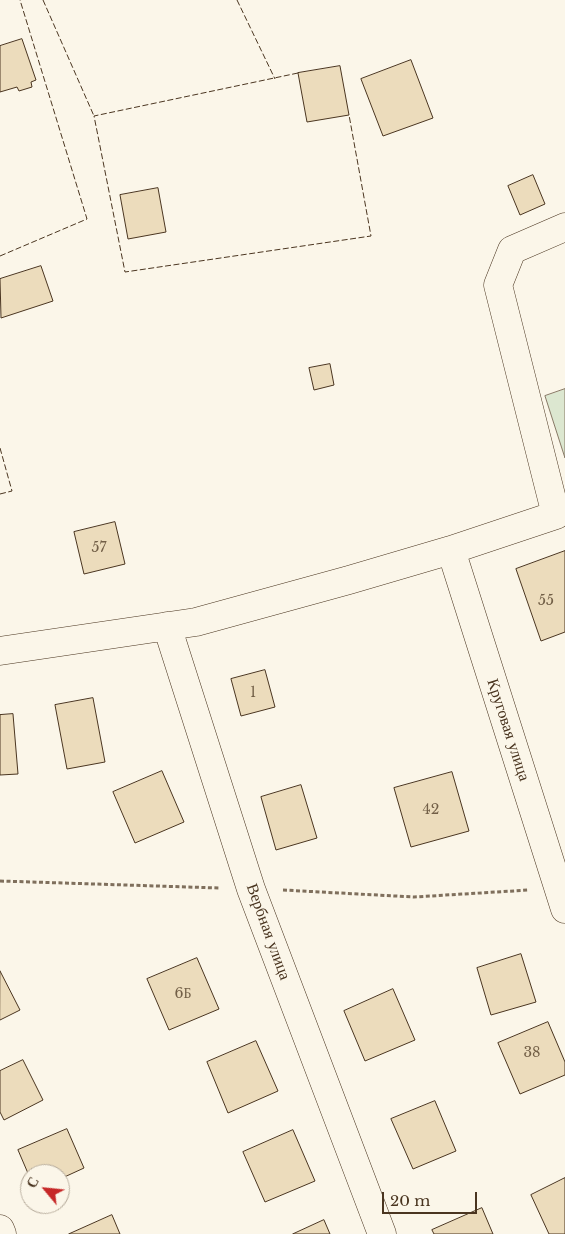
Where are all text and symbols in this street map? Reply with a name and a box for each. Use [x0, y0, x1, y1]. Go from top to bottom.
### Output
house number: 57 [92, 540, 106, 556]
house number: 55 [538, 593, 554, 609]
street label: Круговая улица [482, 676, 534, 784]
house number: 1 [250, 685, 256, 701]
house number: 42 [423, 802, 439, 818]
street label: Вербная улица [242, 881, 294, 983]
house number: 6Б [174, 986, 192, 1002]
house number: 38 [523, 1045, 541, 1061]
north arrow [20, 1164, 70, 1214]
text: С [22, 1174, 43, 1191]
scale bar [385, 1182, 480, 1214]
text: 20 m [390, 1191, 430, 1210]

